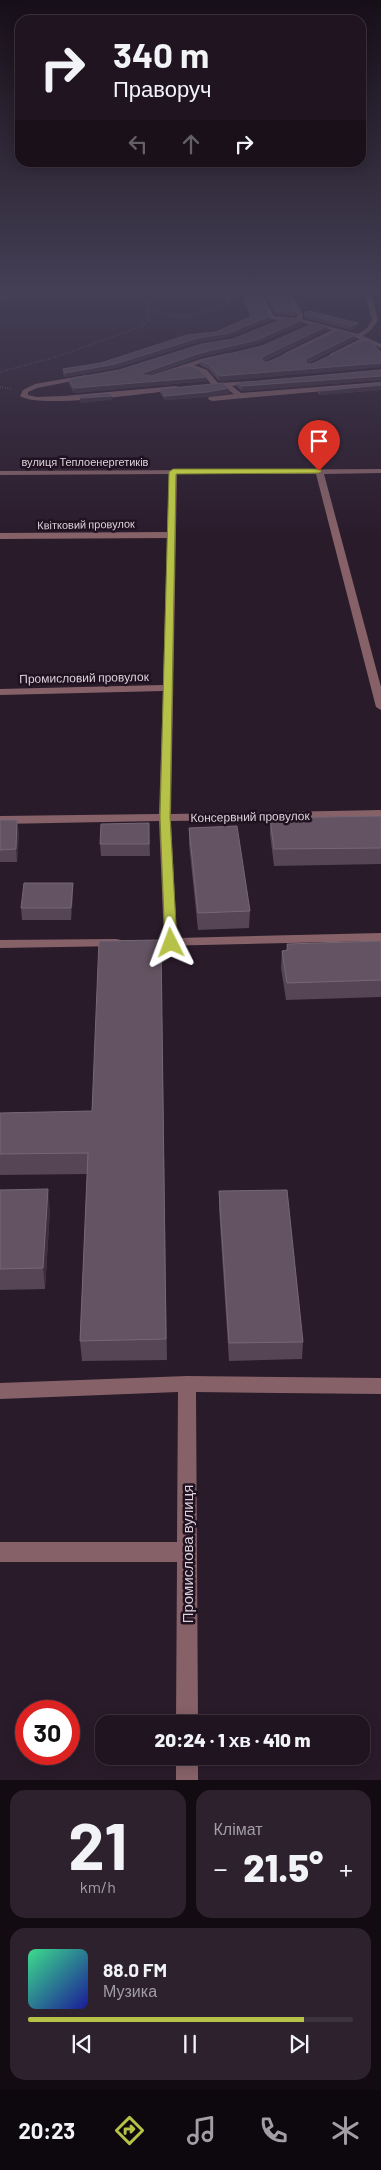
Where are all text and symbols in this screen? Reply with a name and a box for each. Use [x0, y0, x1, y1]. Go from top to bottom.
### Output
text: 340 m [113, 33, 209, 75]
icon: right [30, 35, 95, 100]
text: Праворуч [113, 75, 211, 101]
icon: left [124, 130, 152, 158]
icon: ahead [177, 130, 205, 158]
icon: right [230, 130, 258, 158]
pin [298, 420, 340, 471]
icon: arrive [305, 427, 333, 455]
street label: вулиця Теплоенергетиків [22, 455, 149, 468]
street label: Квітковий провулок [37, 517, 135, 531]
street label: Промисловий провулок [19, 669, 150, 686]
street label: Консервний провулок [190, 808, 310, 825]
position arrow [144, 916, 196, 968]
street label: Промислова вулиця [178, 1485, 196, 1623]
speed limit sign: 30 [15, 1700, 80, 1765]
text: 20:24 · 1 хв · 410 m [154, 1728, 311, 1751]
text: 21 [68, 1805, 127, 1883]
text: Клімат [214, 1819, 263, 1838]
text: 21.5° [243, 1844, 323, 1890]
text: − [214, 1851, 228, 1885]
text: + [339, 1851, 353, 1885]
text: km/h [80, 1877, 116, 1896]
text: 88.0 FM [103, 1958, 167, 1981]
text: Музика [103, 1981, 157, 2000]
icon: previous [68, 2030, 96, 2058]
icon: pause [176, 2030, 204, 2058]
icon: next [285, 2030, 313, 2058]
icon: directions [112, 2113, 147, 2148]
icon: music [184, 2113, 219, 2148]
icon: phone [256, 2113, 291, 2148]
icon: climate [328, 2113, 363, 2148]
text: 20:23 [18, 2117, 75, 2143]

